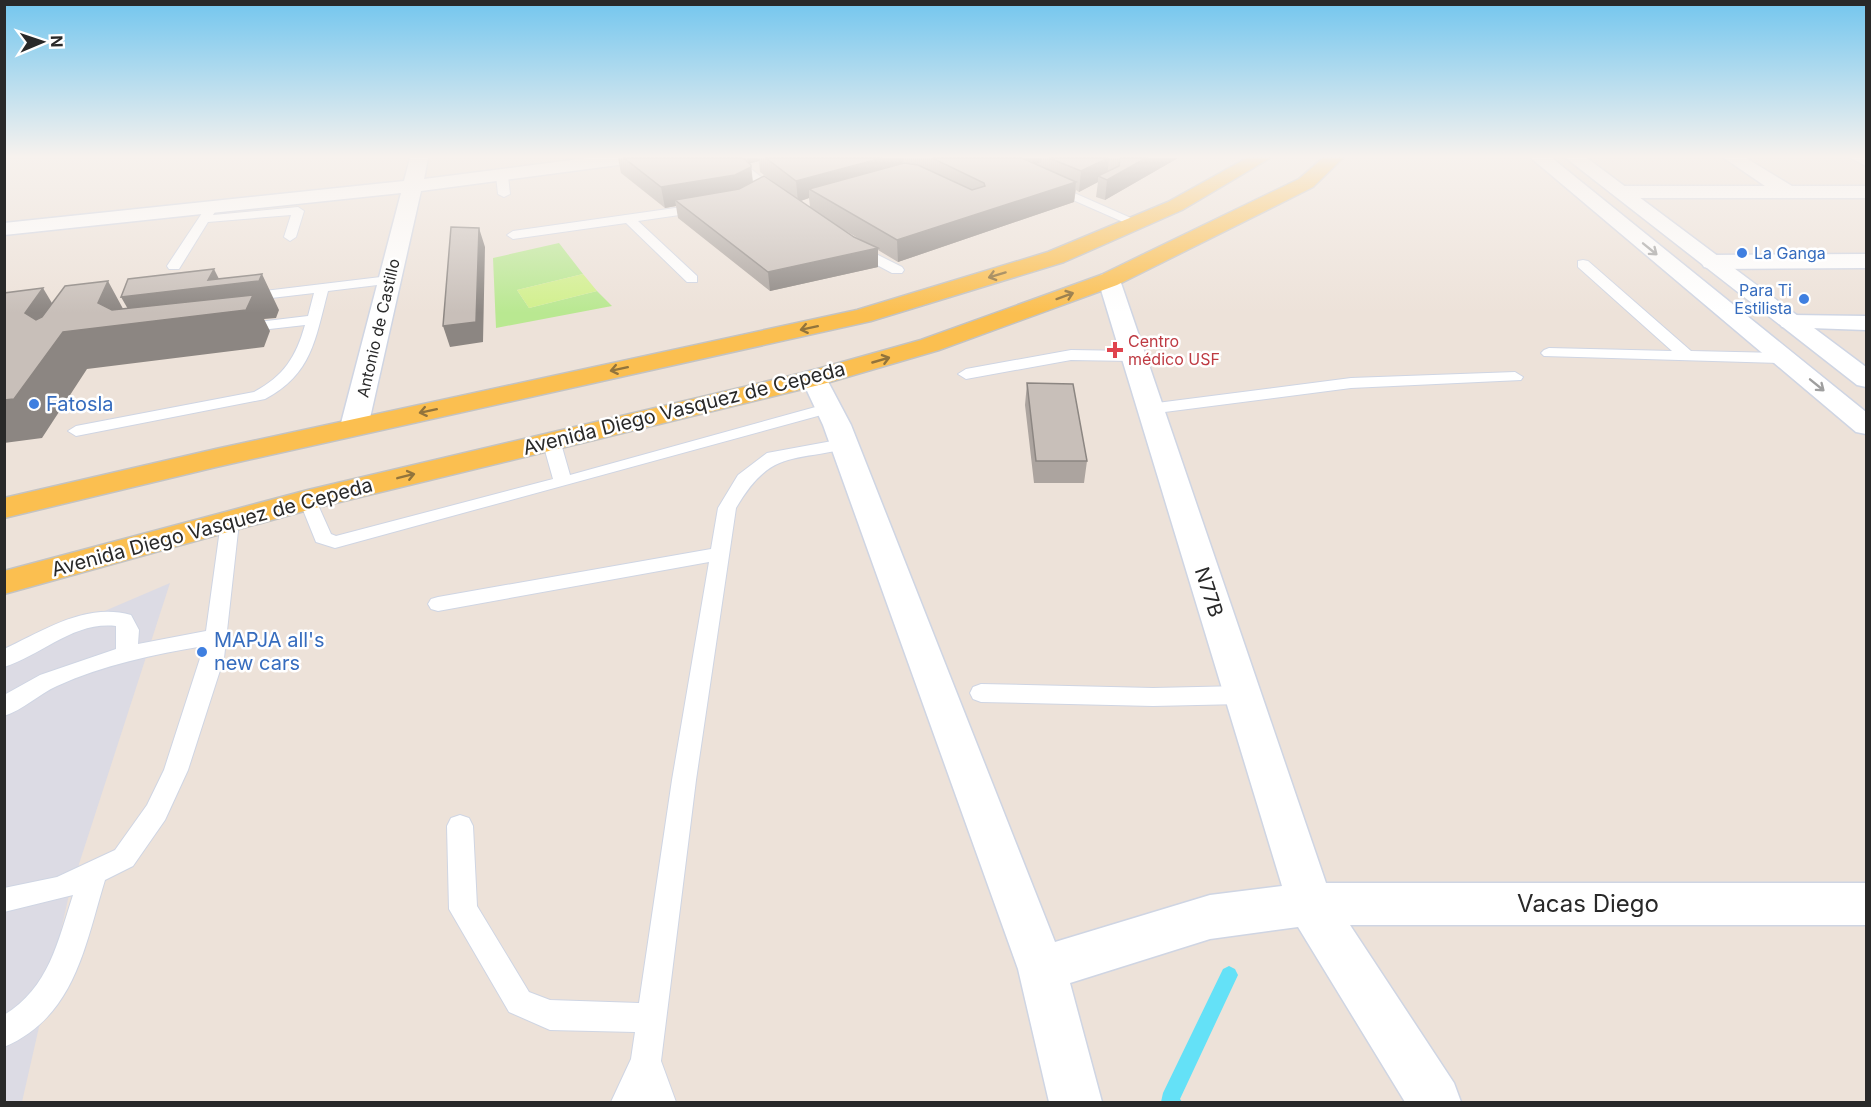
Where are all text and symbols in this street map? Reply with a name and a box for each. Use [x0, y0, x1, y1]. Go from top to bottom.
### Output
north arrow [12, 12, 72, 72]
text: N [47, 35, 67, 48]
one-way arrow [1642, 242, 1658, 255]
place label: La Ganga [1754, 243, 1826, 263]
marker: La Ganga [1735, 246, 1749, 260]
street label: Antonio de Castillo [352, 257, 404, 399]
one-way arrow [988, 270, 1007, 281]
place label: Para Ti Estilista [1734, 280, 1792, 318]
one-way arrow [1055, 289, 1074, 300]
marker: Para Ti Estilista [1797, 292, 1811, 306]
one-way arrow [800, 322, 819, 334]
place label: Centro médico USF [1128, 331, 1220, 369]
marker: Centro médico USF [1106, 341, 1124, 359]
one-way arrow [871, 353, 890, 365]
street label: Avenida Diego Vasquez de Cepeda [520, 356, 848, 460]
one-way arrow [610, 364, 629, 375]
one-way arrow [1809, 379, 1825, 392]
place label: Fatosla [46, 392, 114, 416]
marker: Fatosla [27, 397, 41, 411]
one-way arrow [419, 406, 439, 417]
one-way arrow [396, 469, 415, 481]
street label: Avenida Diego Vasquez de Cepeda [49, 473, 375, 581]
street label: N77B [1190, 564, 1228, 620]
place label: MAPJA all's new cars [214, 628, 325, 675]
marker: MAPJA all's new cars [195, 645, 209, 659]
street label: Vacas Diego [1517, 889, 1659, 918]

